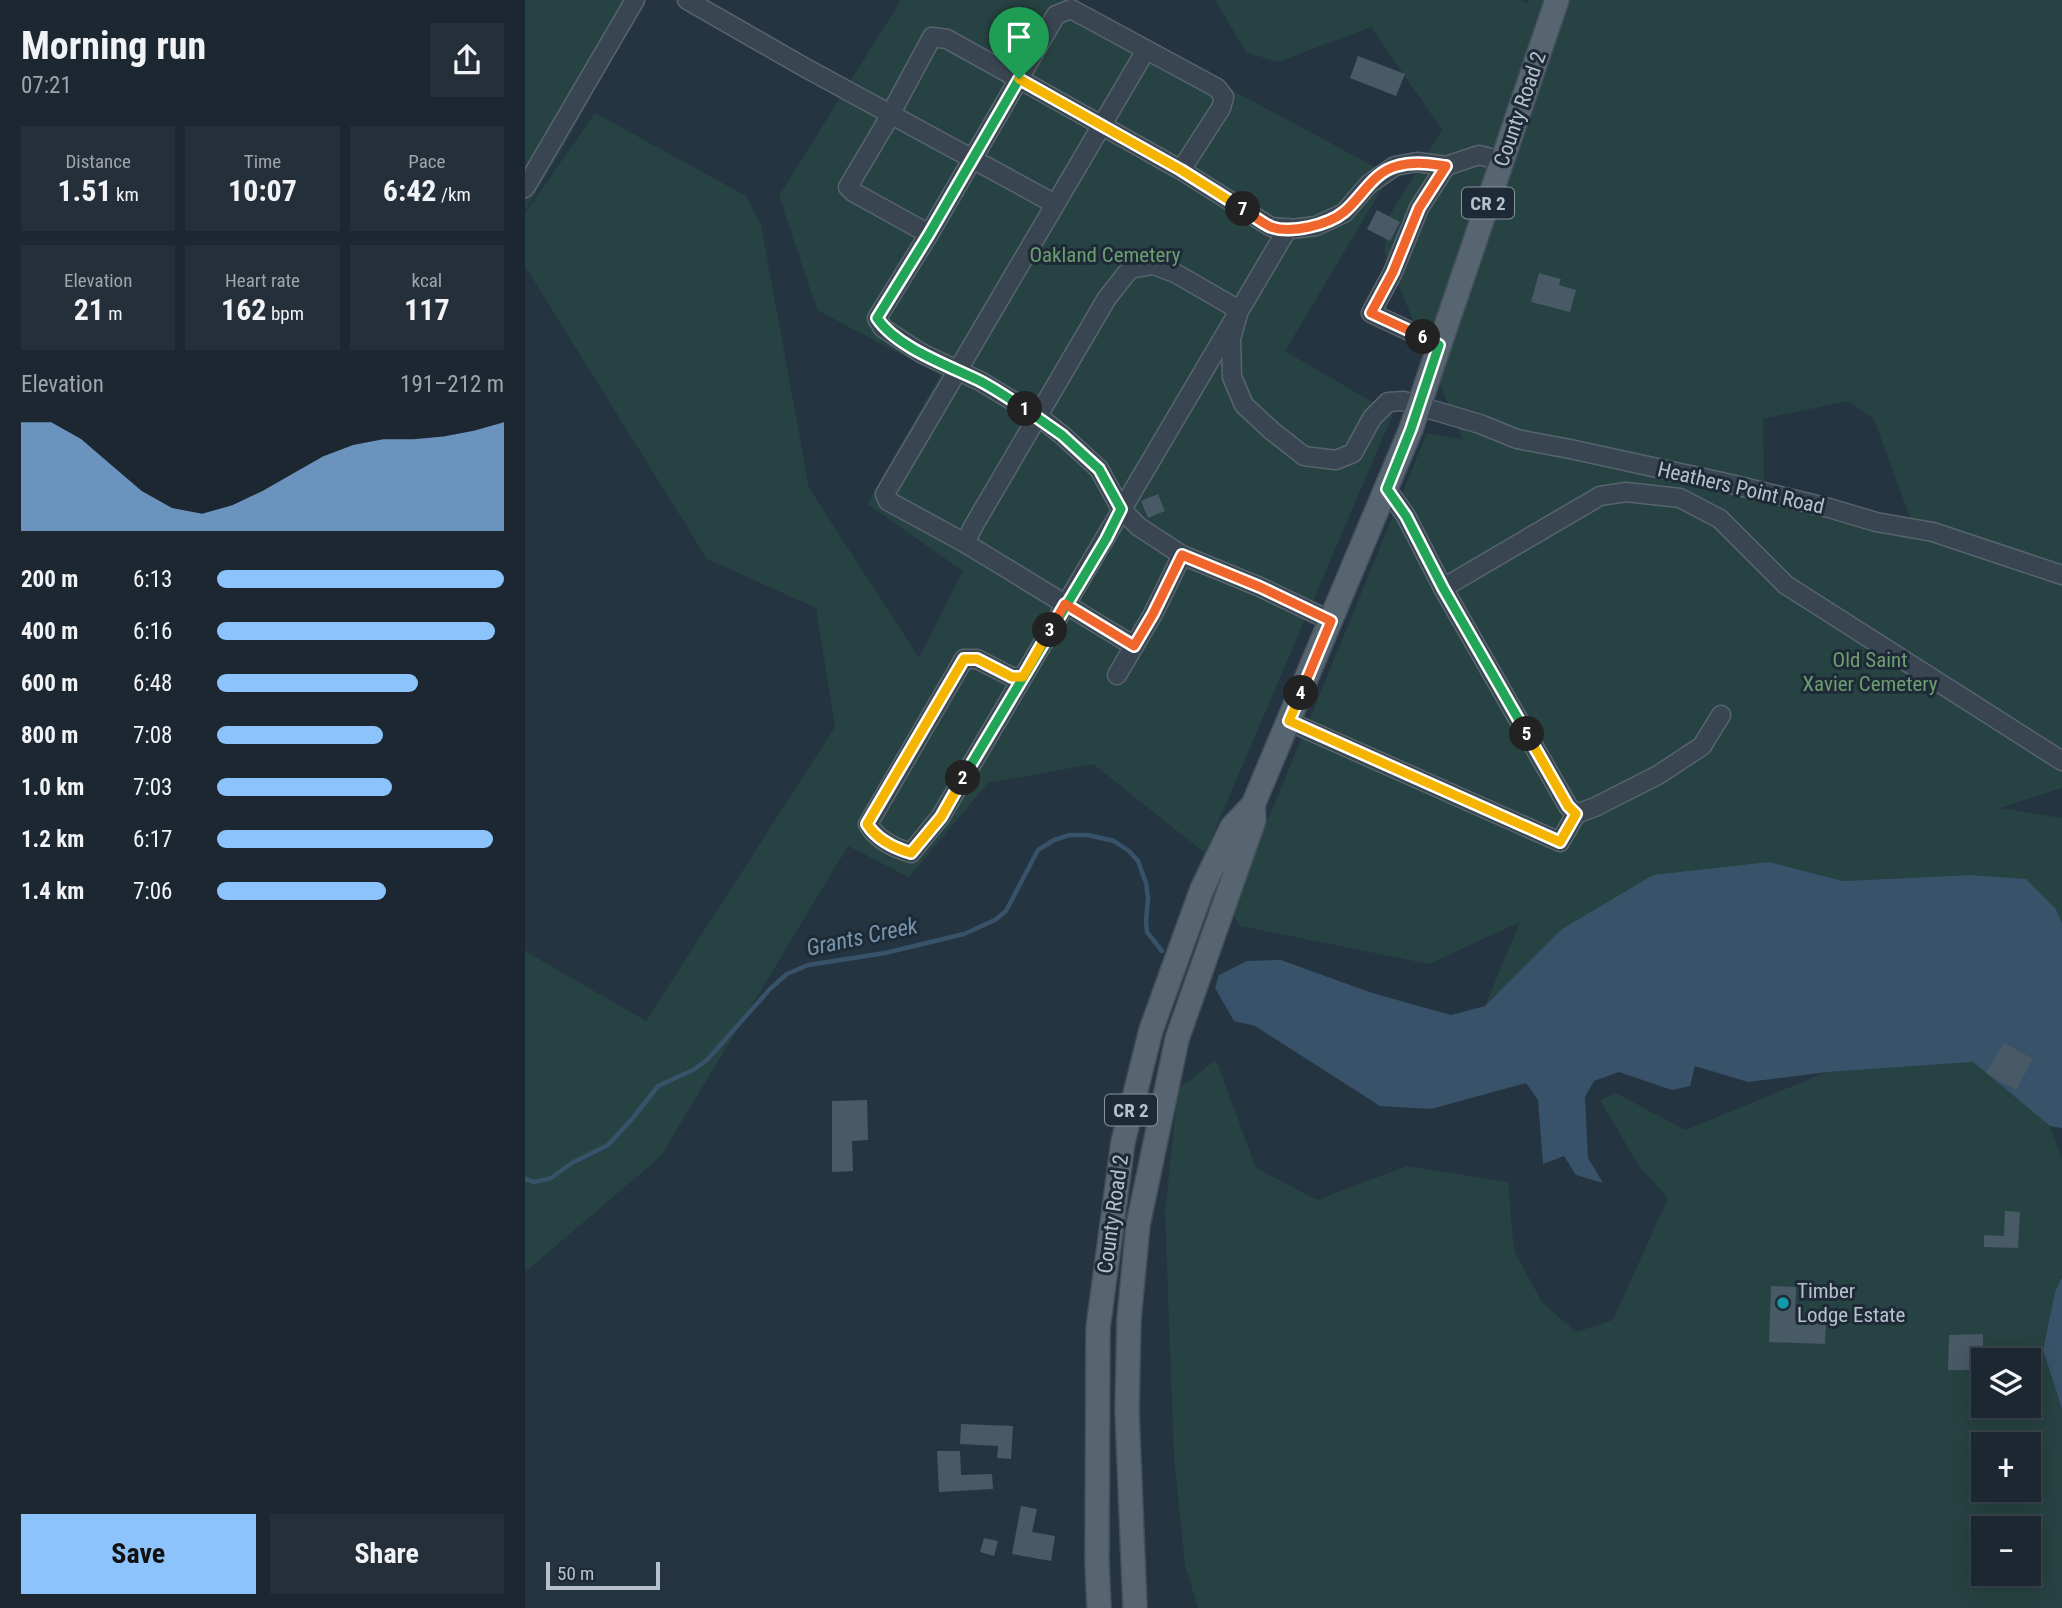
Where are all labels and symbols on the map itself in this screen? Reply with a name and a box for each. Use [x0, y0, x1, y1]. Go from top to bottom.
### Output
pin [989, 7, 1049, 79]
street label: County Road 2 [1489, 48, 1551, 170]
road number: CR 2 [1462, 188, 1514, 218]
pin: 7 [1225, 192, 1261, 227]
park label: Oakland Cemetery [1029, 243, 1181, 267]
pin: 6 [1405, 320, 1441, 354]
pin: 1 [1007, 392, 1043, 426]
street label: Heathers Point Road [1655, 457, 1827, 519]
pin: 3 [1033, 612, 1067, 648]
park label: Old Saint Xavier Cemetery [1802, 648, 1938, 696]
pin: 4 [1283, 676, 1319, 710]
pin: 5 [1509, 716, 1545, 752]
pin: 2 [945, 760, 981, 796]
water label: Grants Creek [804, 912, 921, 962]
road number: CR 2 [1105, 1094, 1157, 1126]
street label: County Road 2 [1093, 1153, 1133, 1275]
place label: Timber Lodge Estate [1797, 1279, 1905, 1327]
marker: Timber Lodge Estate [1775, 1295, 1791, 1311]
scale bar [546, 1559, 660, 1591]

